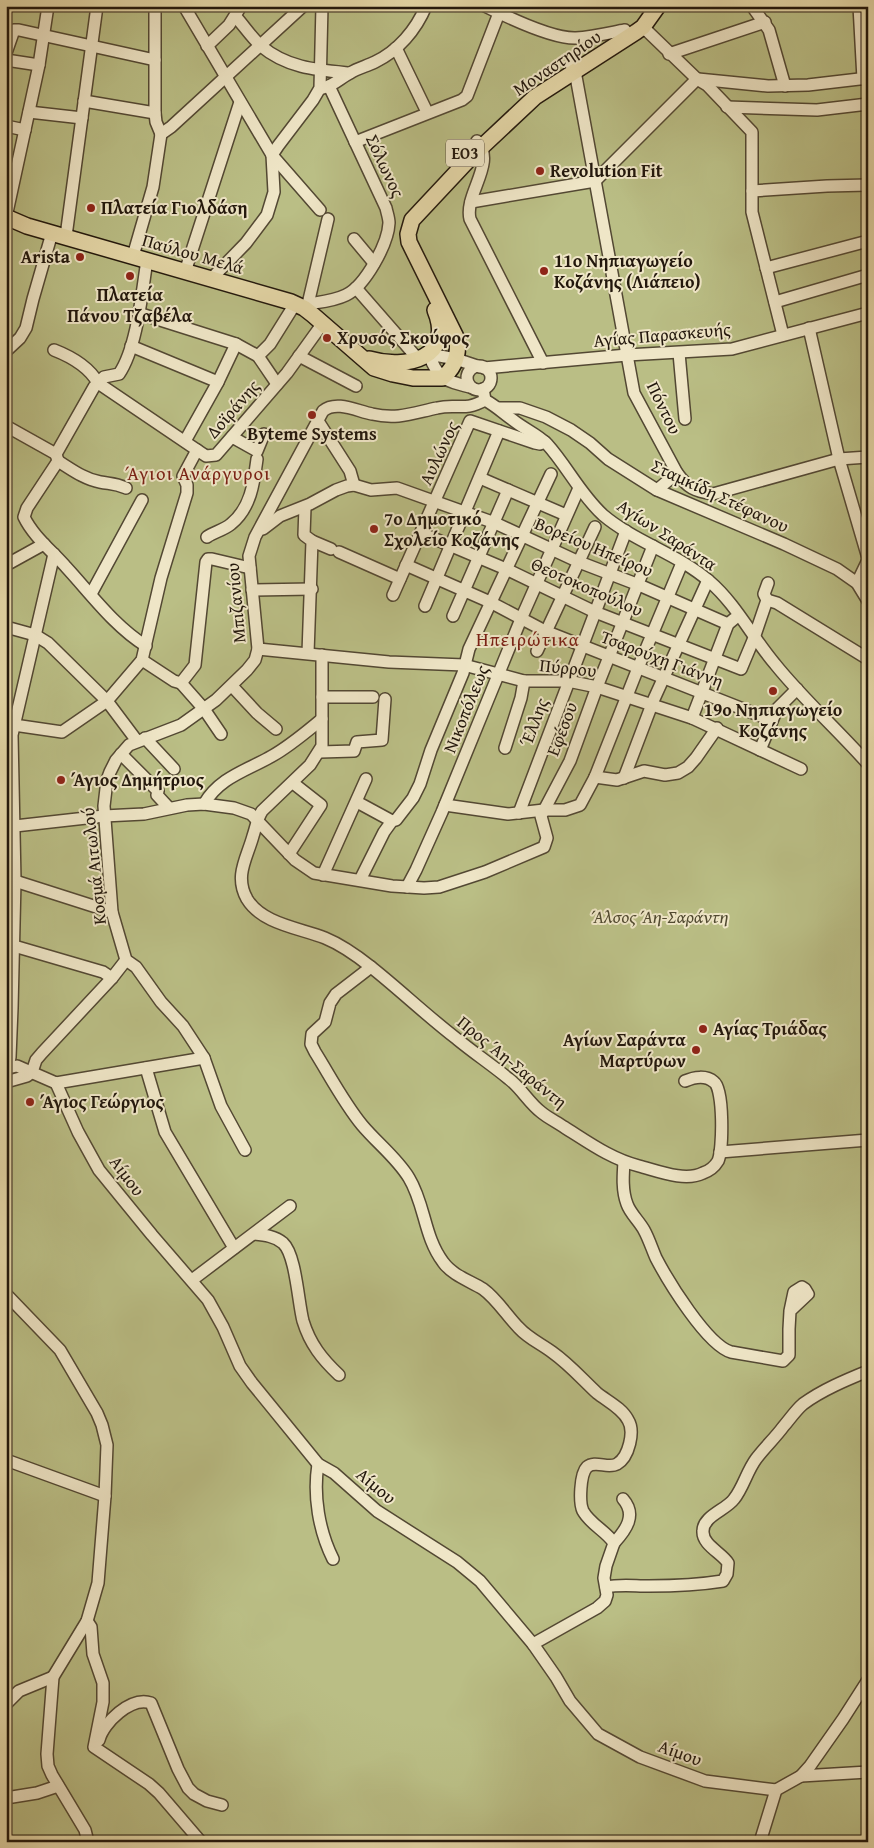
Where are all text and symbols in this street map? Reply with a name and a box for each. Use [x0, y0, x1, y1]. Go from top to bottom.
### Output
street label: Μοναστηρίου [507, 23, 607, 102]
street label: Σόλωνος [359, 130, 412, 202]
road number: ΕΟ3 [446, 140, 484, 167]
place label: Revolution Fit [550, 157, 663, 184]
marker: Revolution Fit [534, 165, 546, 177]
place label: Πλατεία Γιολδάση [101, 194, 248, 221]
marker: Πλατεία Γιολδάση [85, 202, 97, 214]
street label: Παύλου Μελά [139, 226, 247, 281]
place label: Arista [21, 243, 71, 270]
place label: 11o Νηπιαγωγείο Κοζάνης (Λιάπειο) [554, 247, 701, 295]
marker: Arista [74, 251, 86, 263]
marker: 11o Νηπιαγωγείο Κοζάνης (Λιάπειο) [538, 265, 550, 277]
marker: Πλατεία Πάνου Τζαβέλα [124, 270, 136, 282]
place label: Πλατεία Πάνου Τζαβέλα [67, 281, 193, 329]
street label: Αγίας Παρασκευής [592, 315, 732, 354]
place label: Χρυσός Σκούφος [337, 324, 470, 351]
marker: Χρυσός Σκούφος [321, 332, 333, 344]
street label: Δοϊράνης [199, 373, 266, 444]
street label: Πόντου [640, 377, 689, 439]
marker: Byteme Systems [306, 409, 318, 421]
street label: Αυλώνος [412, 416, 465, 489]
place label: Byteme Systems [247, 420, 377, 447]
street label: Σταμκίδη Στέφανου [647, 452, 793, 539]
district label: Άγιοι Ανάργυροι [125, 459, 271, 487]
street label: Αγίων Σαράντα [612, 492, 723, 577]
place label: 7ο Δημοτικό Σχολείο Κοζάνης [384, 505, 520, 553]
street label: Βορείου Ηπείρου [531, 509, 658, 584]
marker: 7ο Δημοτικό Σχολείο Κοζάνης [368, 523, 380, 535]
street label: Θεοτοκοπούλου [527, 550, 647, 623]
street label: Μπιζανίου [219, 562, 252, 644]
street label: Τσαρούχη Γιάννη [597, 623, 727, 694]
district label: Ηπειρώτικα [476, 625, 580, 653]
street label: Πύρρου [538, 651, 598, 684]
street label: Νικοπόλεως [436, 660, 496, 757]
marker: 19ο Νηπιαγωγείο Κοζάνης [767, 685, 779, 697]
street label: Έλλης [512, 693, 555, 750]
place label: 19ο Νηπιαγωγείο Κοζάνης [704, 696, 842, 744]
street label: Εφέσου [539, 698, 584, 760]
place label: Άγιος Δημήτριος [71, 766, 205, 793]
marker: Άγιος Δημήτριος [55, 774, 67, 786]
street label: Κοσμά Αιτωλού [74, 806, 113, 926]
park label: Άλσος Άη-Σαράντη [591, 903, 729, 930]
street label: Προς Άη-Σαράντη [451, 1009, 573, 1114]
place label: Αγίας Τριάδας [713, 1015, 827, 1042]
marker: Αγίας Τριάδας [697, 1023, 709, 1035]
place label: Αγίων Σαράντα Μαρτύρων [563, 1026, 686, 1074]
marker: Αγίων Σαράντα Μαρτύρων [690, 1044, 702, 1056]
place label: Άγιος Γεώργιος [40, 1088, 165, 1115]
marker: Άγιος Γεώργιος [24, 1096, 36, 1108]
street label: Αίμου [103, 1150, 152, 1202]
street label: Αίμου [350, 1461, 402, 1510]
street label: Αίμου [654, 1732, 706, 1773]

